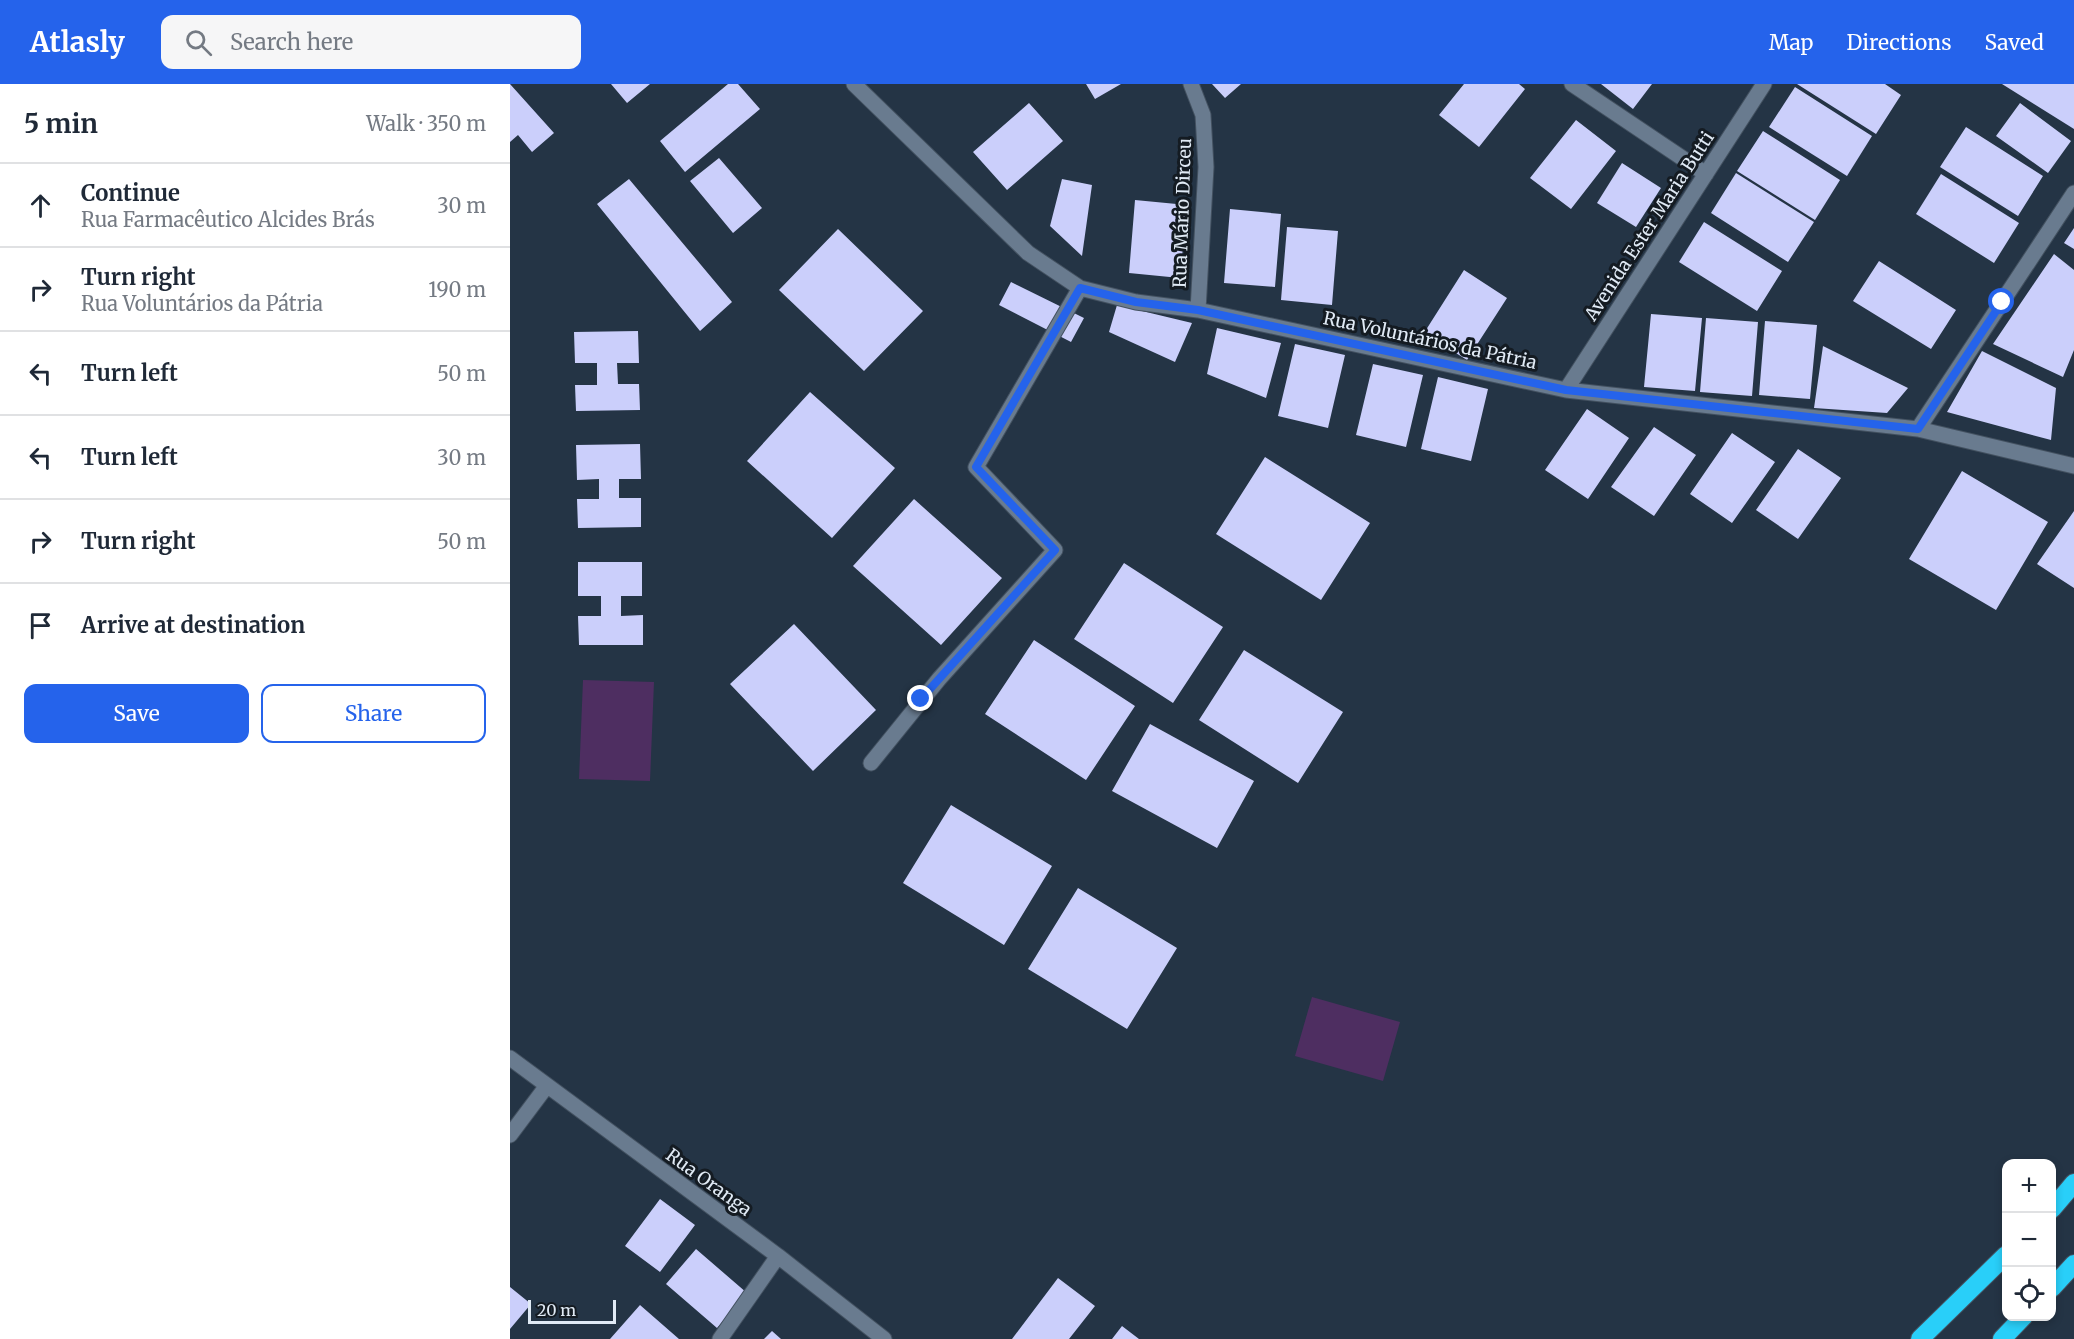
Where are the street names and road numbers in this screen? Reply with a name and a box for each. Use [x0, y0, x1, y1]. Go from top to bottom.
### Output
street label: Avenida Ester Maria Butti [1579, 127, 1719, 326]
street label: Rua Mário Dirceu [1168, 138, 1196, 288]
street label: Rua Voluntários da Pátria [1321, 306, 1539, 374]
street label: Rua Oranga [662, 1143, 757, 1221]

